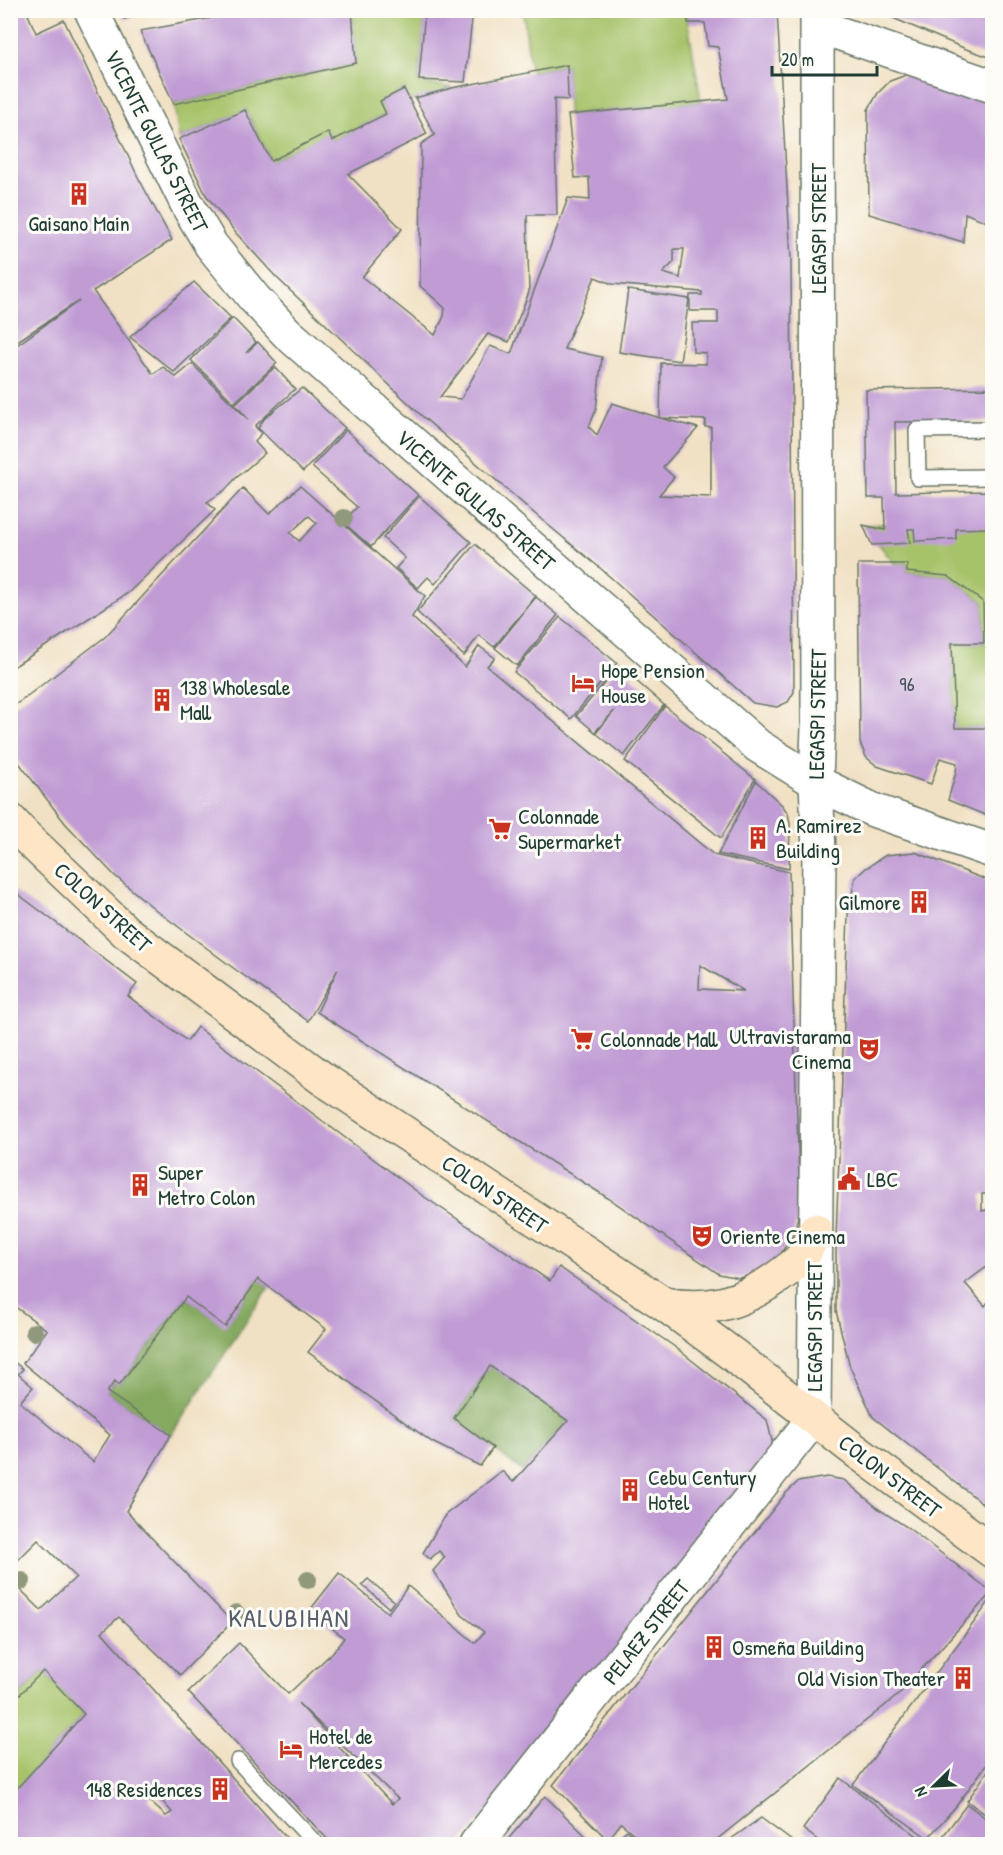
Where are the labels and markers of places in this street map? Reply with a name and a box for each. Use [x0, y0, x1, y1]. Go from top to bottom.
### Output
building icon: Gaisano Main [66, 181, 92, 207]
place label: Gaisano Main [28, 208, 130, 238]
place label: Hope Pension House [601, 655, 705, 710]
hotel icon: Hope Pension House [570, 670, 596, 696]
place label: 138 Wholesale Mall [180, 672, 291, 727]
building icon: 138 Wholesale Mall [149, 687, 175, 713]
place label: Colonnade Supermarket [518, 801, 621, 856]
place label: A. Ramirez Building [776, 810, 862, 865]
supermarket icon: Colonnade Supermarket [487, 816, 513, 842]
building icon: A. Ramirez Building [745, 825, 771, 851]
place label: Gilmore [839, 887, 901, 917]
building icon: Gilmore [906, 889, 932, 915]
place label: Ultravistarama Cinema [729, 1021, 851, 1076]
place label: Colonnade Mall [600, 1024, 718, 1054]
supermarket icon: Colonnade Mall [569, 1026, 595, 1052]
theatre icon: Ultravistarama Cinema [856, 1036, 882, 1062]
place label: Super Metro Colon [158, 1157, 255, 1212]
place label: LBC [867, 1164, 898, 1194]
public building icon: LBC [836, 1166, 862, 1192]
building icon: Super Metro Colon [127, 1172, 153, 1198]
place label: Oriente Cinema [720, 1221, 845, 1251]
theatre icon: Oriente Cinema [689, 1223, 715, 1249]
place label: Cebu Century Hotel [648, 1462, 757, 1517]
building icon: Cebu Century Hotel [617, 1477, 643, 1503]
place label: Osmeña Building [732, 1632, 864, 1662]
building icon: Osmeña Building [701, 1634, 727, 1660]
place label: Old Vision Theater [797, 1663, 946, 1693]
building icon: Old Vision Theater [950, 1665, 976, 1691]
place label: Hotel de Mercedes [309, 1721, 382, 1776]
hotel icon: Hotel de Mercedes [278, 1736, 304, 1762]
place label: 148 Residences [86, 1774, 202, 1804]
building icon: 148 Residences [207, 1776, 233, 1802]

